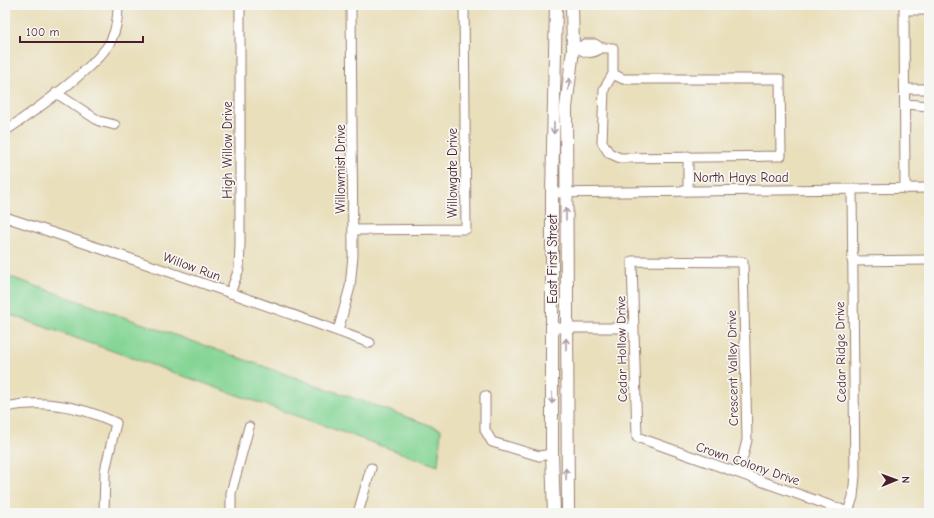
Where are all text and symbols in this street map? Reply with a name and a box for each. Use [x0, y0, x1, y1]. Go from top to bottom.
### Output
scale bar [20, 18, 143, 44]
text: 100 m [26, 25, 59, 39]
one-way arrow [565, 78, 573, 91]
street label: High Willow Drive [220, 101, 235, 199]
one-way arrow [550, 121, 558, 134]
street label: Willowmist Drive [333, 124, 348, 214]
street label: Willowgate Drive [445, 128, 460, 218]
street label: North Hays Road [693, 170, 789, 185]
one-way arrow [562, 208, 570, 221]
street label: East First Street [545, 213, 560, 304]
street label: Willow Run [161, 249, 223, 284]
street label: Cedar Hollow Drive [613, 295, 630, 402]
street label: Cedar Ridge Drive [832, 301, 849, 403]
street label: Crescent Valley Drive [724, 309, 741, 426]
one-way arrow [562, 338, 570, 351]
one-way arrow [548, 391, 556, 404]
street label: Crown Colony Drive [694, 439, 802, 488]
north arrow [876, 460, 916, 500]
one-way arrow [563, 468, 570, 481]
text: N [899, 476, 912, 484]

